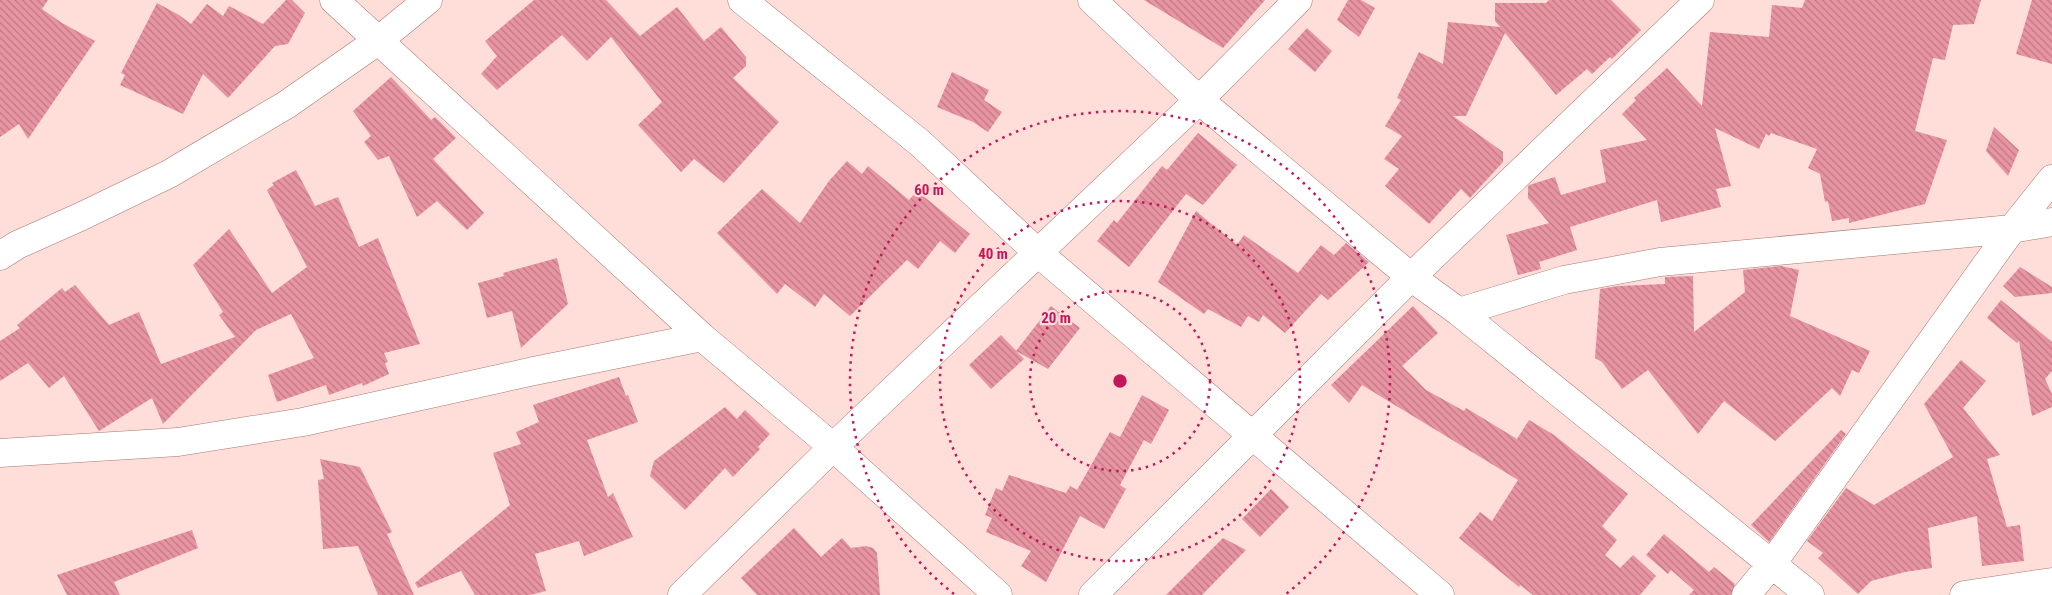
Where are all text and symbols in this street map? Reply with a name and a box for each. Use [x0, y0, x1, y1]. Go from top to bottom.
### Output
text: 60 m [914, 181, 944, 199]
text: 40 m [978, 245, 1008, 263]
text: 20 m [1041, 309, 1071, 327]
centre of rings [1111, 372, 1129, 390]

